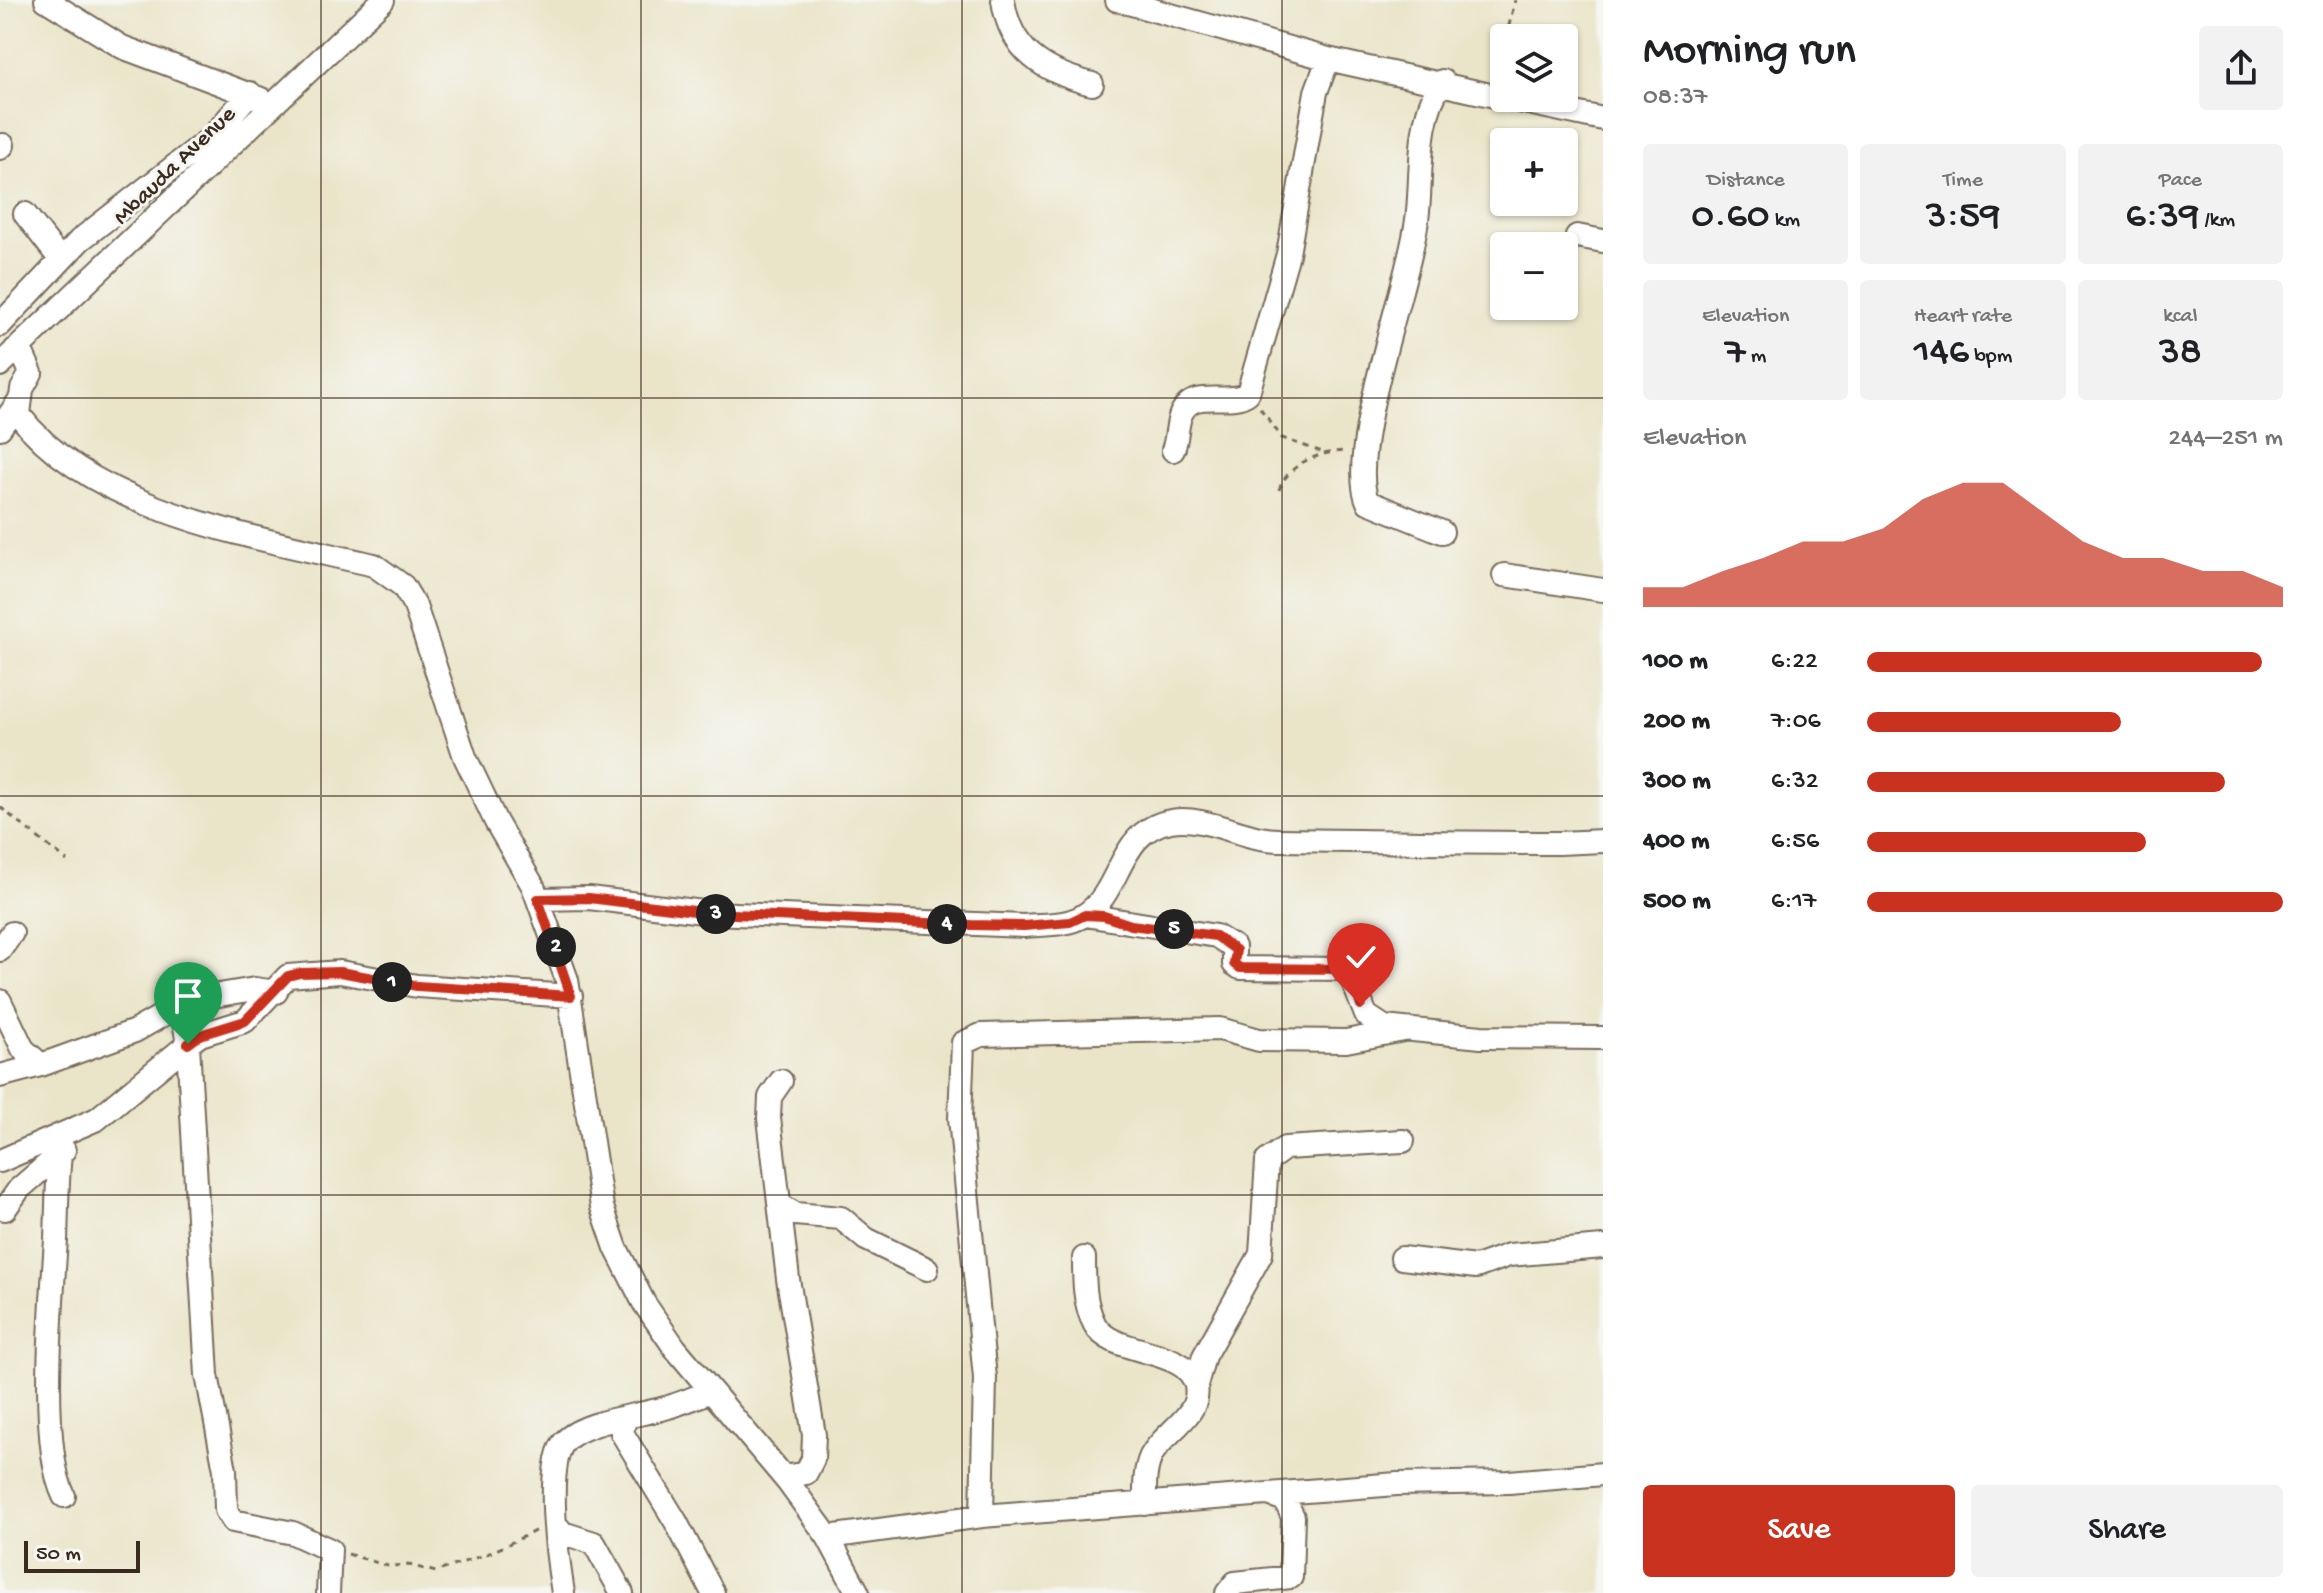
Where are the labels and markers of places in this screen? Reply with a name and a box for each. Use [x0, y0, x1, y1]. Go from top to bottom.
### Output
pin: 3 [696, 894, 736, 934]
pin: 4 [927, 904, 967, 944]
pin: 5 [1154, 909, 1194, 949]
pin [1327, 923, 1395, 1005]
pin: 2 [536, 927, 576, 967]
pin [154, 962, 222, 1044]
pin: 1 [372, 962, 412, 1002]

